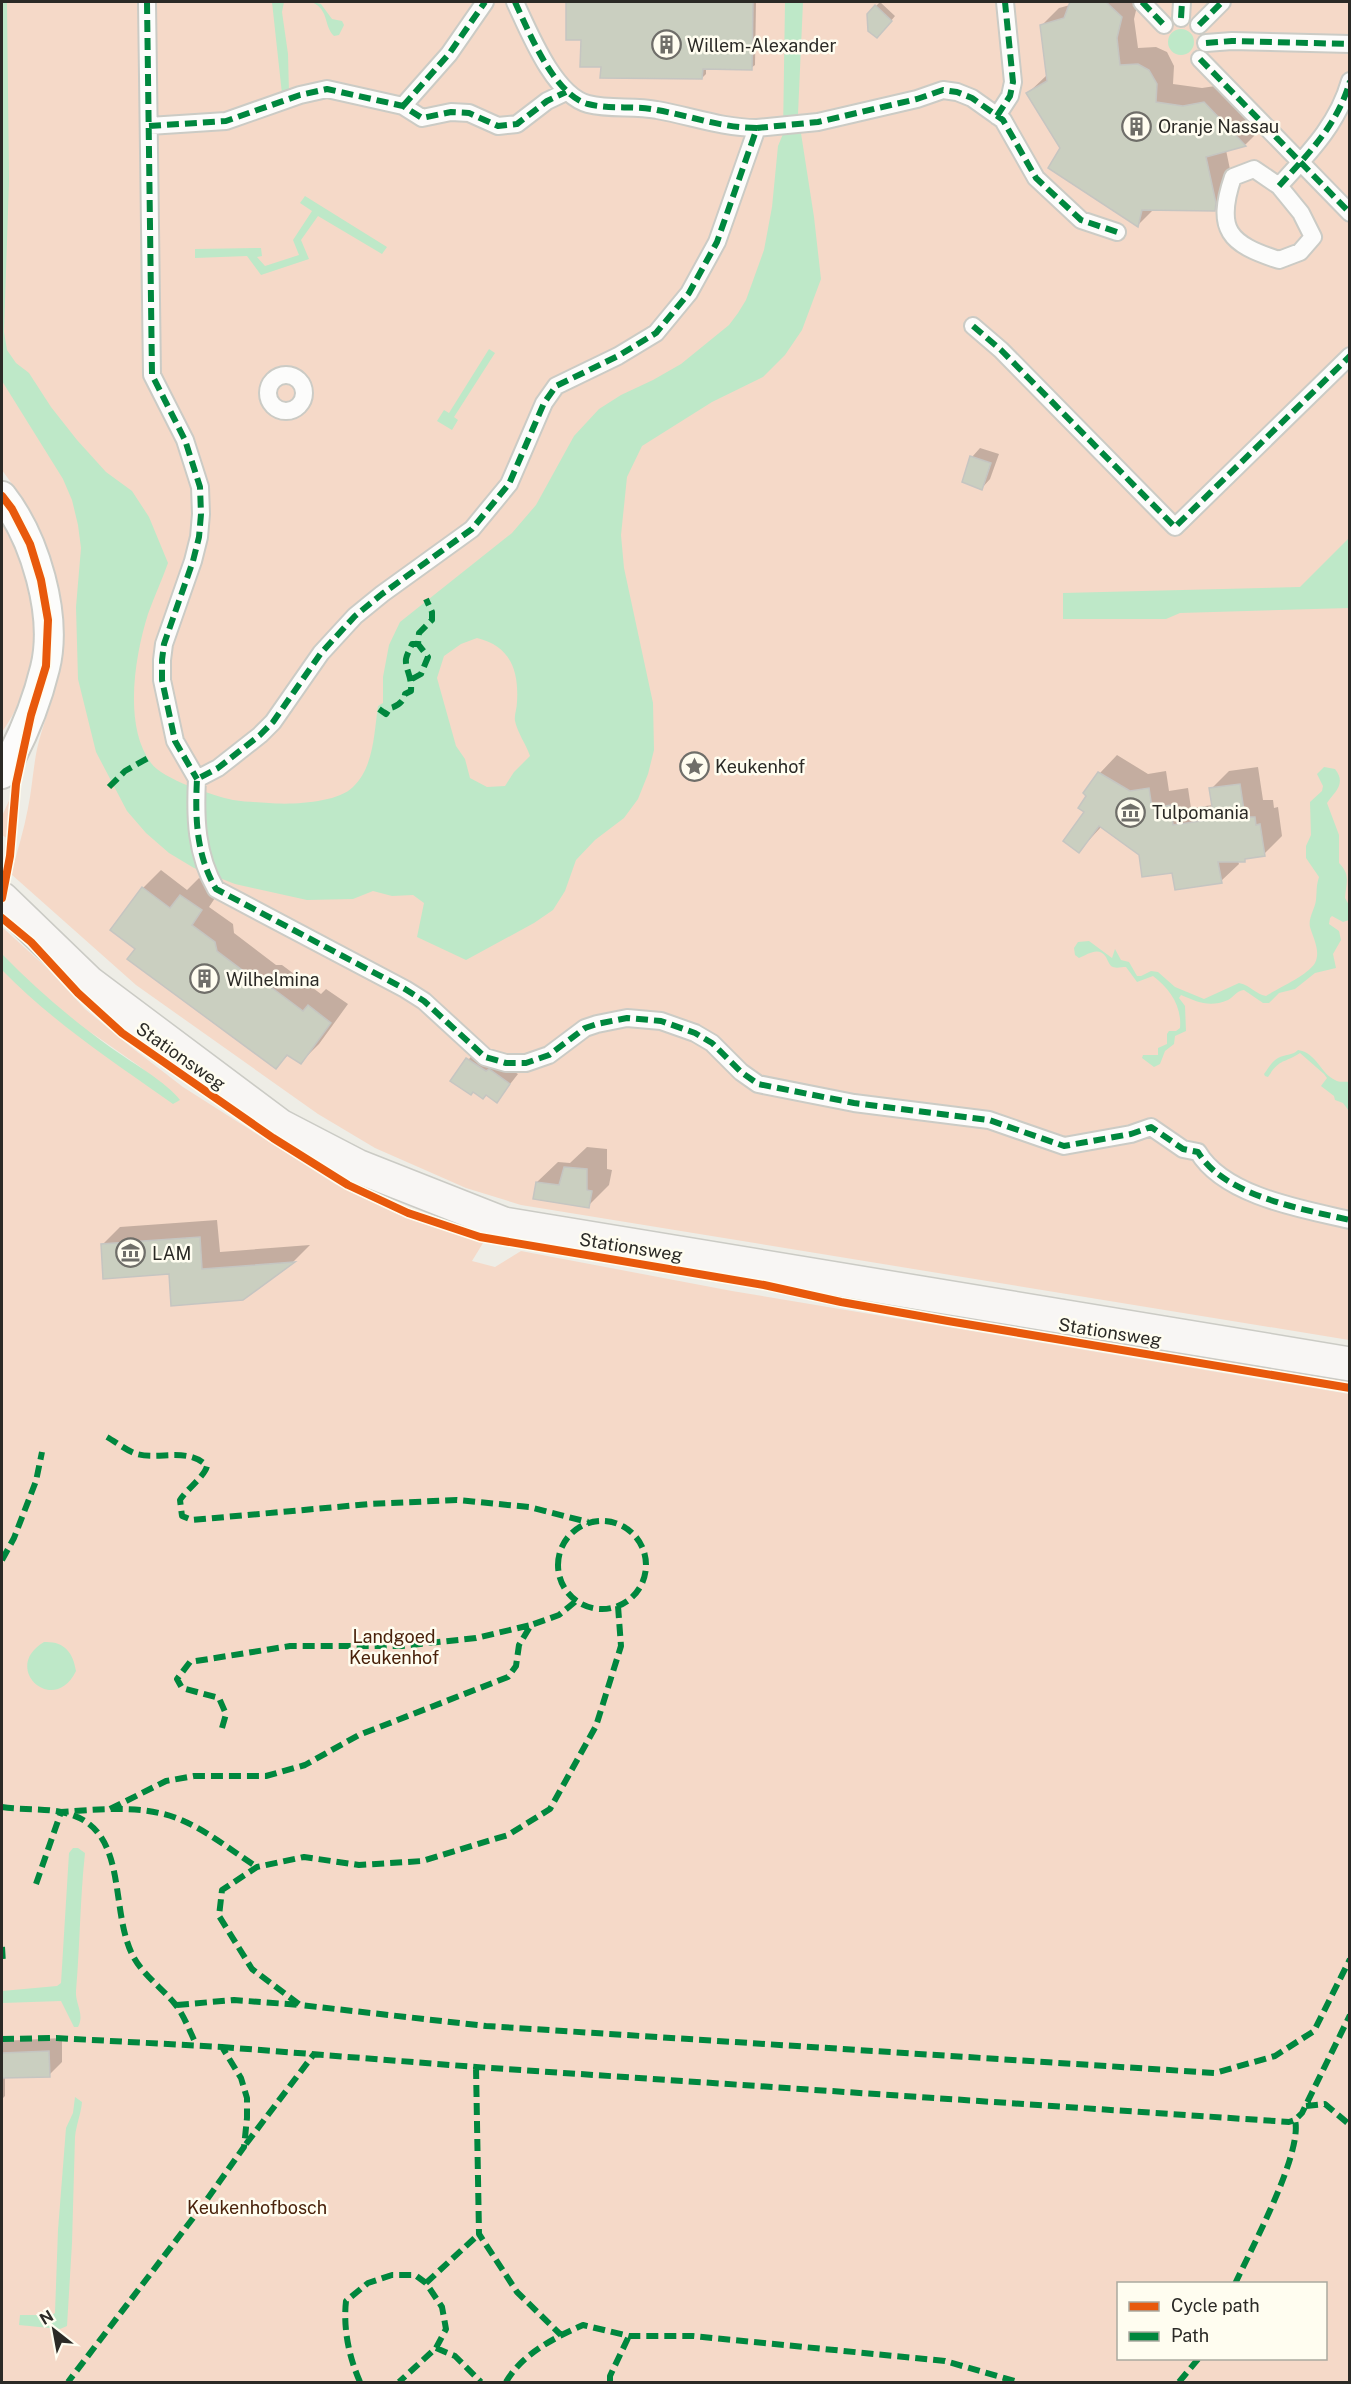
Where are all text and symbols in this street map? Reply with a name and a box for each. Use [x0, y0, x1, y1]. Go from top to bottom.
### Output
building icon: Willem-Alexander [650, 29, 682, 61]
place label: Willem-Alexander [687, 35, 837, 56]
building icon: Oranje Nassau [1121, 110, 1153, 142]
place label: Oranje Nassau [1158, 116, 1279, 137]
place icon: Keukenhof [678, 750, 710, 782]
place label: Keukenhof [715, 756, 805, 777]
museum icon: Tulpomania [1115, 796, 1147, 828]
place label: Tulpomania [1152, 802, 1249, 823]
building icon: Wilhelmina [189, 963, 221, 995]
place label: Wilhelmina [226, 969, 320, 990]
street label: Stationsweg [132, 1017, 230, 1095]
street label: Stationsweg [578, 1228, 684, 1266]
museum icon: LAM [115, 1237, 147, 1269]
place label: LAM [152, 1243, 191, 1264]
street label: Stationsweg [1057, 1313, 1163, 1351]
park label: Landgoed Keukenhof [349, 1626, 439, 1668]
park label: Keukenhofbosch [187, 2197, 327, 2218]
legend [1117, 2282, 1327, 2360]
text: Cycle path [1171, 2295, 1260, 2316]
north arrow [24, 2300, 84, 2360]
text: N [36, 2306, 57, 2329]
text: Path [1171, 2325, 1209, 2346]

